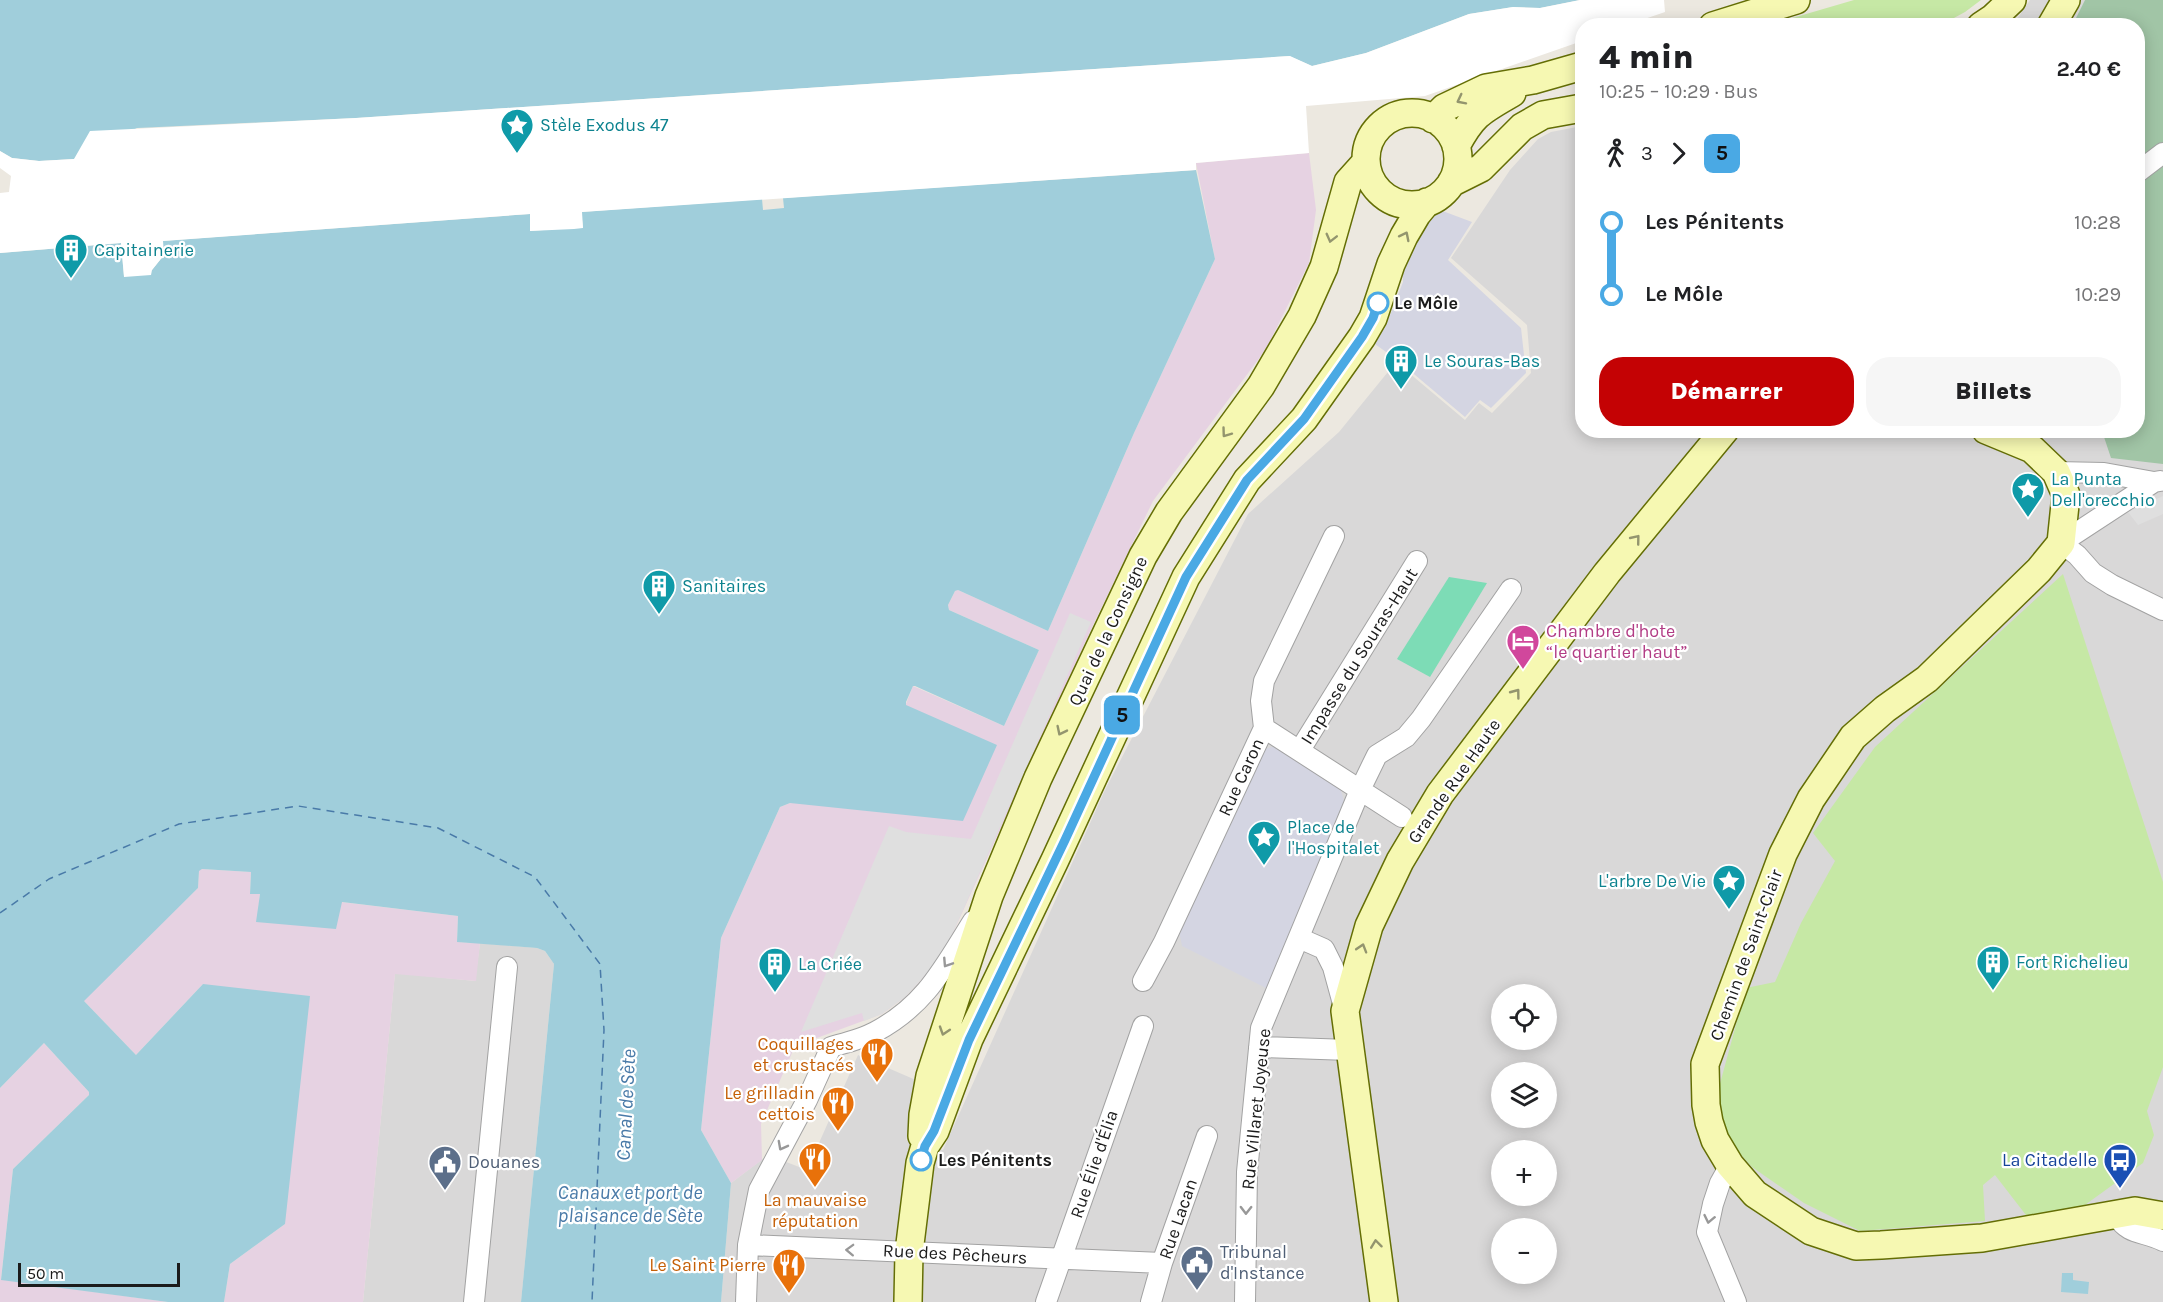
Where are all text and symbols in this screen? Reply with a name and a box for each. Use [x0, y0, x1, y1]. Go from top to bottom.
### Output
text: 4 min [1599, 38, 1694, 76]
text: 2.40 € [2056, 56, 2121, 82]
text: 10:25 – 10:29 · Bus [1599, 80, 1758, 103]
one-way arrow [1456, 93, 1467, 105]
place icon: Stèle Exodus 47 [499, 107, 535, 154]
place label: Stèle Exodus 47 [540, 114, 669, 136]
icon: walk [1599, 137, 1632, 170]
icon: forward [1662, 137, 1695, 170]
text: 5 [1716, 141, 1728, 165]
text: 3 [1641, 142, 1653, 165]
text: Les Pénitents [1645, 209, 1784, 235]
text: 10:28 [2074, 211, 2121, 234]
one-way arrow [1398, 231, 1409, 242]
building icon: Capitainerie [53, 232, 89, 279]
one-way arrow [1326, 233, 1339, 243]
place label: Capitainerie [94, 239, 194, 261]
text: Le Môle [1645, 281, 1723, 307]
text: 10:29 [2075, 283, 2121, 306]
marker: Le Môle [1367, 292, 1389, 314]
place label: Le Môle [1394, 292, 1458, 314]
building icon: Le Souras-Bas [1383, 343, 1419, 390]
place label: Le Souras-Bas [1424, 350, 1540, 372]
button: Démarrer [1599, 357, 1854, 426]
button: Billets [1866, 357, 2121, 426]
one-way arrow [1222, 427, 1233, 438]
place label: La Punta Dell'orecchio [2051, 468, 2155, 511]
place icon: La Punta Dell'orecchio [2010, 471, 2046, 518]
one-way arrow [1628, 534, 1639, 545]
street label: Quai de la Consigne [1064, 553, 1152, 709]
street label: Impasse du Souras-Haut [1296, 563, 1422, 748]
building icon: Sanitaires [641, 568, 677, 615]
place label: Sanitaires [682, 575, 766, 597]
place label: Chambre d'hote “le quartier haut” [1546, 620, 1687, 663]
hotel icon: Chambre d'hote “le quartier haut” [1505, 623, 1541, 670]
one-way arrow [1509, 688, 1520, 699]
line badge: 5 [1102, 696, 1142, 734]
text: 5 [1116, 703, 1128, 727]
street label: Grande Rue Haute [1403, 714, 1505, 848]
one-way arrow [1056, 725, 1068, 736]
street label: Rue Caron [1213, 734, 1269, 820]
place label: Place de l'Hospitalet [1287, 816, 1380, 859]
place icon: Place de l'Hospitalet [1246, 819, 1282, 866]
place icon: L'arbre De Vie [1711, 863, 1747, 910]
street label: Chemin de Saint-Clair [1705, 866, 1787, 1044]
place label: L'arbre De Vie [1598, 870, 1706, 892]
one-way arrow [1355, 943, 1367, 954]
building icon: Fort Richelieu [1975, 944, 2011, 991]
building icon: La Criée [757, 946, 793, 993]
place label: Fort Richelieu [2016, 951, 2129, 973]
place label: La Criée [798, 953, 862, 975]
one-way arrow [942, 957, 954, 967]
map controls [1491, 984, 1557, 1284]
button: locate [1491, 984, 1557, 1050]
one-way arrow [939, 1025, 952, 1036]
street label: Rue Villaret Joyeuse [1237, 1027, 1275, 1191]
place label: Coquillages et crustacés [753, 1033, 854, 1076]
restaurant icon: Coquillages et crustacés [859, 1036, 895, 1083]
water label: Canal de Sète [612, 1049, 640, 1161]
button: layers [1491, 1062, 1557, 1128]
place label: Le grilladin cettois [724, 1082, 815, 1125]
restaurant icon: Le grilladin cettois [820, 1085, 856, 1132]
street label: Rue Élie d'Élia [1064, 1107, 1123, 1221]
one-way arrow [778, 1140, 789, 1150]
button: + [1491, 1140, 1557, 1206]
restaurant icon: La mauvaise réputation [797, 1141, 833, 1188]
bus stop icon: La Citadelle [2102, 1142, 2138, 1189]
public building icon: Douanes [427, 1144, 463, 1191]
marker: Les Pénitents [910, 1149, 932, 1171]
place label: Les Pénitents [938, 1149, 1052, 1171]
place label: La Citadelle [2002, 1149, 2097, 1171]
place label: Douanes [468, 1151, 540, 1173]
street label: Rue Lacan [1154, 1176, 1202, 1262]
water label: Canaux et port de plaisance de Sète [557, 1181, 703, 1227]
place label: La mauvaise réputation [763, 1189, 867, 1232]
one-way arrow [1240, 1205, 1253, 1214]
one-way arrow [1704, 1214, 1717, 1224]
button: − [1491, 1218, 1557, 1284]
street label: Rue des Pêcheurs [882, 1239, 1028, 1269]
one-way arrow [1370, 1239, 1383, 1249]
place label: Tribunal d'Instance [1220, 1241, 1305, 1284]
one-way arrow [846, 1243, 855, 1256]
public building icon: Tribunal d'Instance [1179, 1244, 1215, 1291]
restaurant icon: Le Saint Pierre [771, 1247, 807, 1294]
place label: Le Saint Pierre [649, 1254, 766, 1276]
scale bar [18, 1260, 180, 1288]
text: 50 m [27, 1264, 64, 1283]

